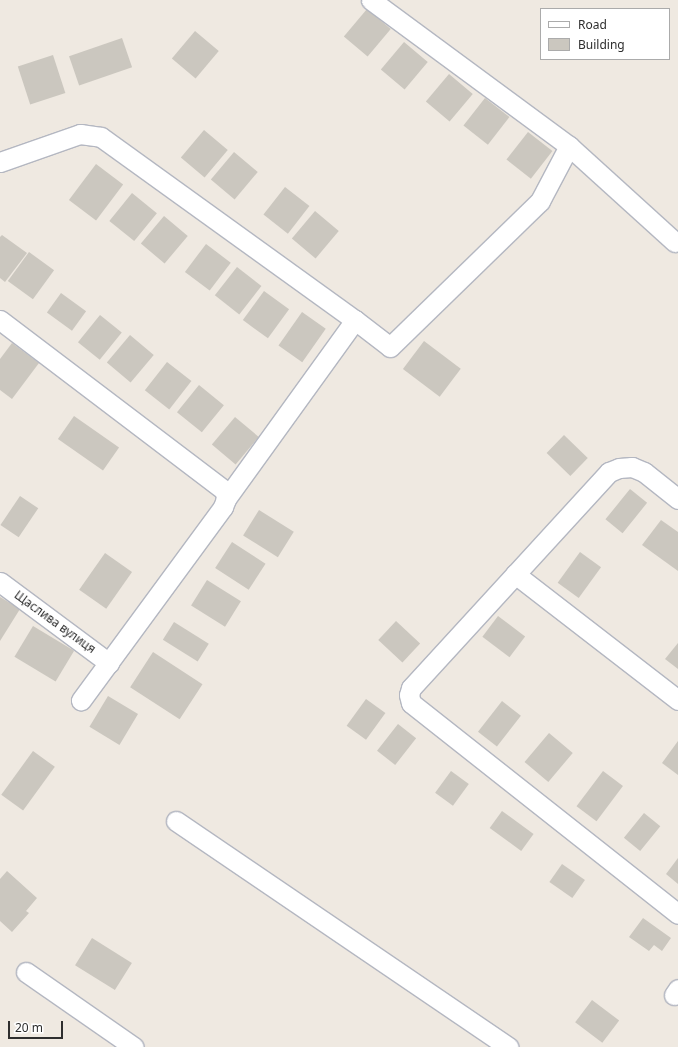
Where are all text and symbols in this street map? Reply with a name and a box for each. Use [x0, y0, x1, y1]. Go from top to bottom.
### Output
legend [540, 8, 670, 60]
text: Road [578, 16, 607, 33]
text: Building [578, 36, 625, 53]
street label: Щаслива вулиця [12, 588, 98, 656]
scale bar [10, 1013, 65, 1039]
text: 20 m [15, 1019, 43, 1036]

